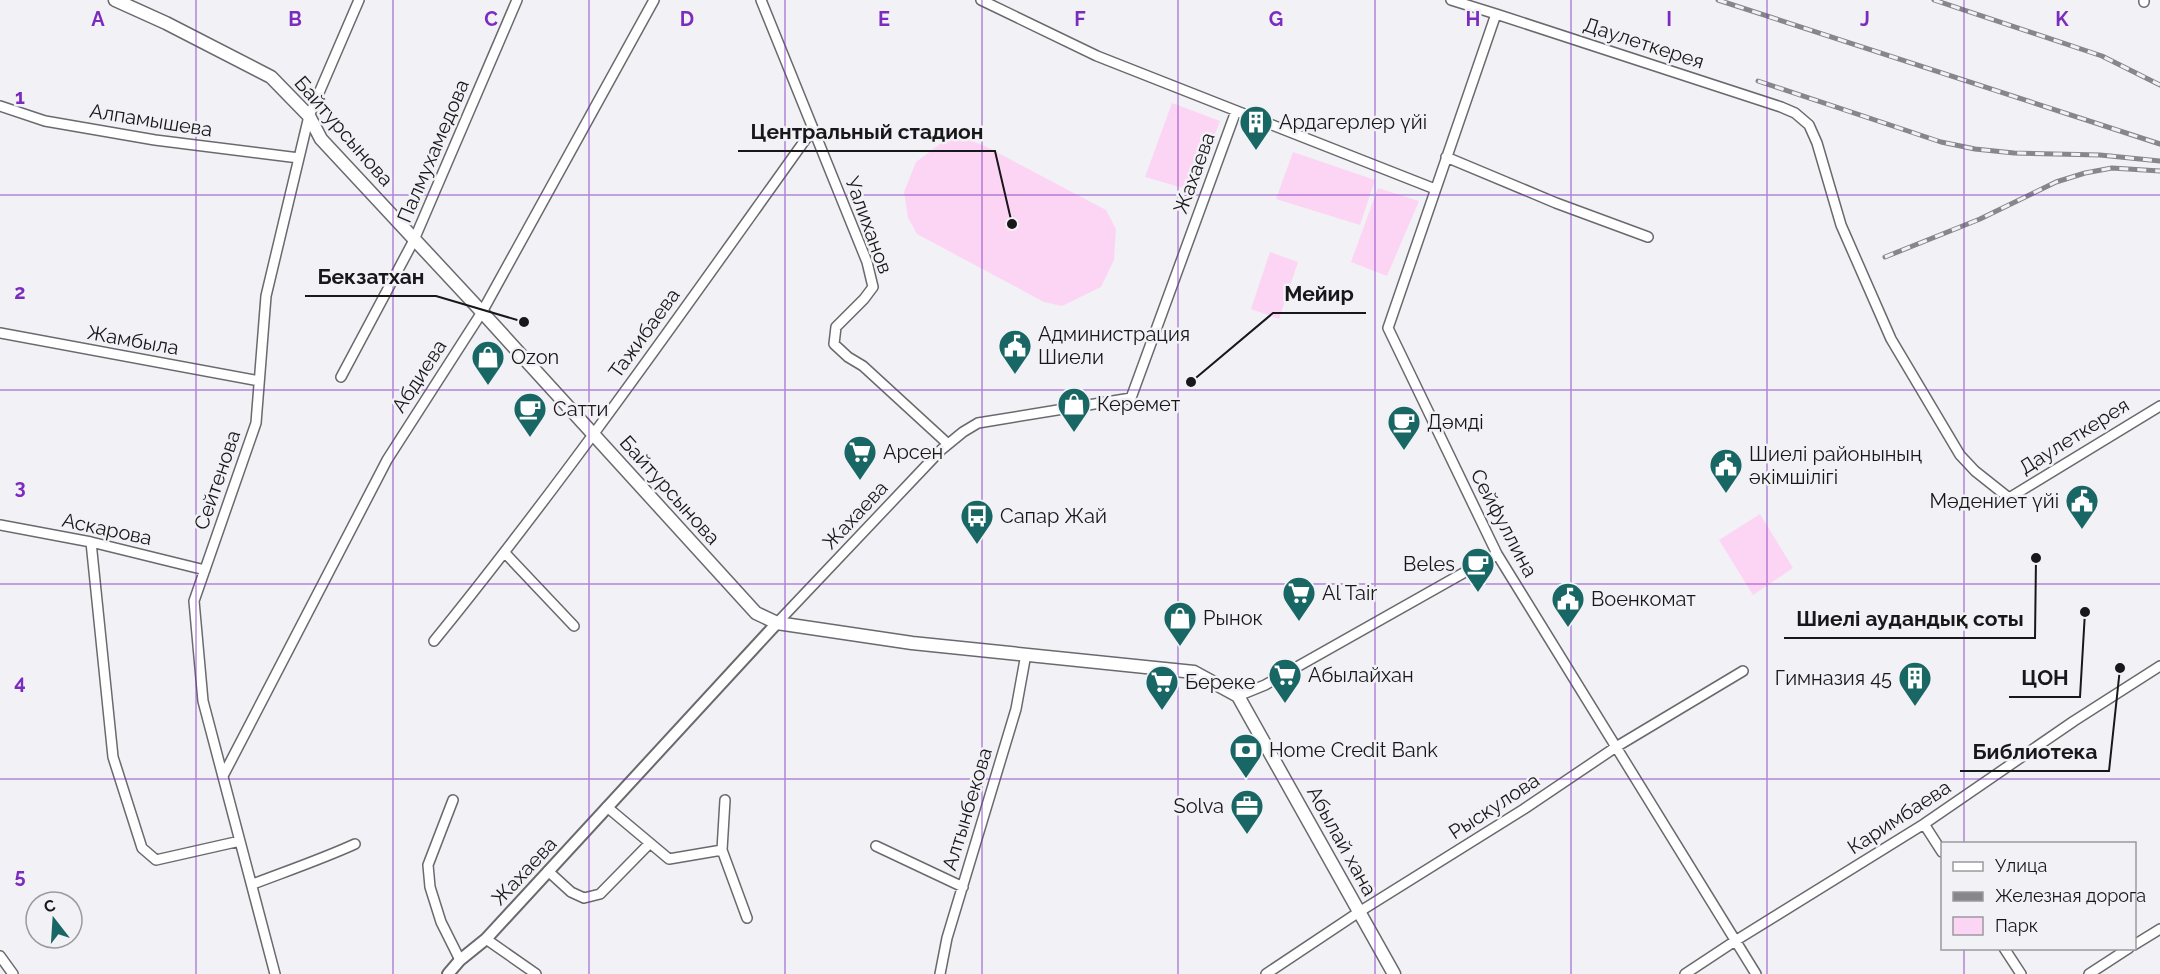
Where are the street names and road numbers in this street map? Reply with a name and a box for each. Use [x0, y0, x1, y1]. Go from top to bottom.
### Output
street label: Даулеткерея [1581, 12, 1707, 74]
street label: Байтурсынова [290, 71, 398, 191]
street label: Палмухамедова [392, 76, 474, 226]
street label: Алпамышева [88, 98, 214, 142]
street label: Жахаева [1168, 129, 1220, 217]
street label: Уалиханов [840, 173, 898, 277]
street label: Тажибаева [603, 283, 685, 383]
street label: Жамбыла [85, 320, 181, 360]
street label: Абдиева [387, 335, 451, 417]
street label: Даулеткерея [2015, 393, 2133, 479]
street label: Сейтенова [189, 427, 245, 533]
street label: Байтурсынова [615, 431, 725, 549]
street label: Сейфуллина [1465, 465, 1543, 581]
street label: Жахаева [817, 476, 893, 554]
street label: Аскарова [60, 508, 154, 550]
street label: Алтынбекова [937, 745, 997, 873]
street label: Рыскулова [1444, 768, 1544, 844]
street label: Каримбаева [1843, 775, 1955, 859]
street label: Абылай хана [1302, 782, 1382, 900]
street label: Жахаева [486, 832, 562, 910]

